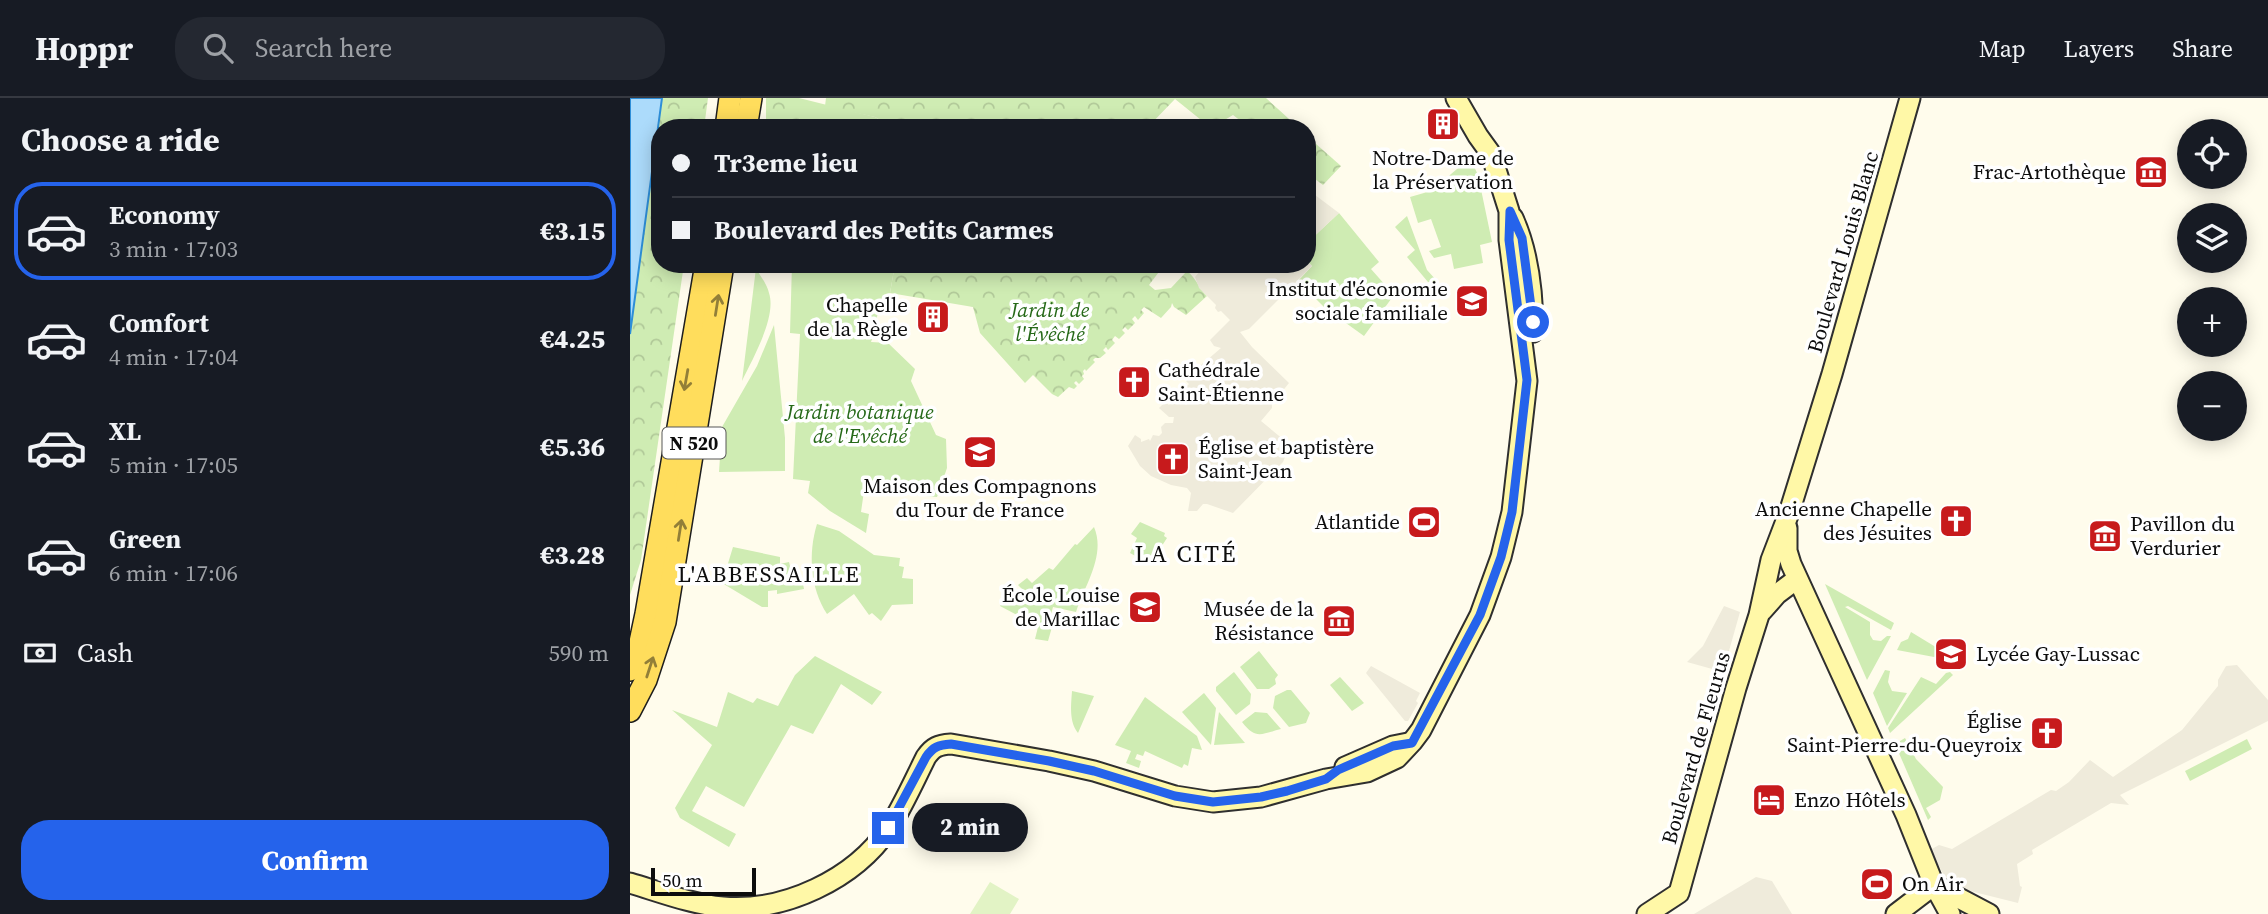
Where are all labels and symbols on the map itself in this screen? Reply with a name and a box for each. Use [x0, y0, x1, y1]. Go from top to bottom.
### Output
building icon: Notre-Dame de la Préservation [1424, 105, 1462, 143]
place label: Notre-Dame de la Préservation [1372, 143, 1514, 196]
street label: Boulevard Louis Blanc [1800, 148, 1885, 356]
museum icon: Frac-Artothèque [2132, 153, 2170, 191]
place label: Frac-Artothèque [1973, 157, 2126, 186]
place label: Institut d'économie sociale familiale [1267, 274, 1448, 327]
school or university icon: Institut d'économie sociale familiale [1453, 282, 1491, 320]
place label: Chapelle de la Règle [807, 290, 908, 343]
one-way arrow [711, 295, 724, 317]
park label: Jardin de l'Évêché [1008, 295, 1090, 348]
building icon: Chapelle de la Règle [914, 298, 952, 336]
route start [1517, 306, 1549, 338]
place label: Cathédrale Saint-Étienne [1158, 355, 1284, 408]
church icon: Cathédrale Saint-Étienne [1115, 363, 1153, 401]
one-way arrow [679, 368, 692, 391]
park label: Jardin botanique de l'Evêché [784, 397, 934, 450]
road number: N 520 [662, 428, 726, 458]
place label: Église et baptistère Saint-Jean [1198, 432, 1374, 485]
school or university icon: Maison des Compagnons du Tour de France [961, 433, 999, 471]
church icon: Église et baptistère Saint-Jean [1154, 440, 1192, 478]
place label: Maison des Compagnons du Tour de France [863, 471, 1097, 524]
place label: Ancienne Chapelle des Jésuites [1755, 494, 1932, 547]
church icon: Ancienne Chapelle des Jésuites [1937, 502, 1975, 540]
sports icon: Atlantide [1405, 503, 1443, 541]
place label: Atlantide [1315, 507, 1400, 536]
place label: Pavillon du Verdurier [2130, 509, 2235, 562]
museum icon: Pavillon du Verdurier [2086, 517, 2124, 555]
one-way arrow [674, 519, 687, 542]
district label: LA CITÉ [1135, 537, 1237, 570]
district label: L'ABBESSAILLE [677, 558, 861, 590]
place label: École Louise de Marillac [1002, 580, 1120, 633]
school or university icon: École Louise de Marillac [1126, 588, 1164, 626]
place label: Musée de la Résistance [1204, 594, 1314, 647]
museum icon: Musée de la Résistance [1320, 602, 1358, 640]
school or university icon: Lycée Gay-Lussac [1932, 635, 1970, 673]
place label: Lycée Gay-Lussac [1976, 639, 2140, 668]
street label: Boulevard de Fleurus [1654, 648, 1737, 847]
one-way arrow [645, 657, 657, 679]
place label: Église Saint-Pierre-du-Queyroix [1787, 706, 2022, 759]
church icon: Église Saint-Pierre-du-Queyroix [2028, 714, 2066, 752]
hotel icon: Enzo Hôtels [1750, 781, 1788, 819]
place label: Enzo Hôtels [1794, 785, 1906, 814]
callout: 2 min [912, 804, 1028, 852]
route end [872, 812, 904, 844]
scale bar [651, 865, 756, 897]
sports icon: On Air [1858, 865, 1896, 903]
place label: On Air [1902, 869, 1964, 898]

